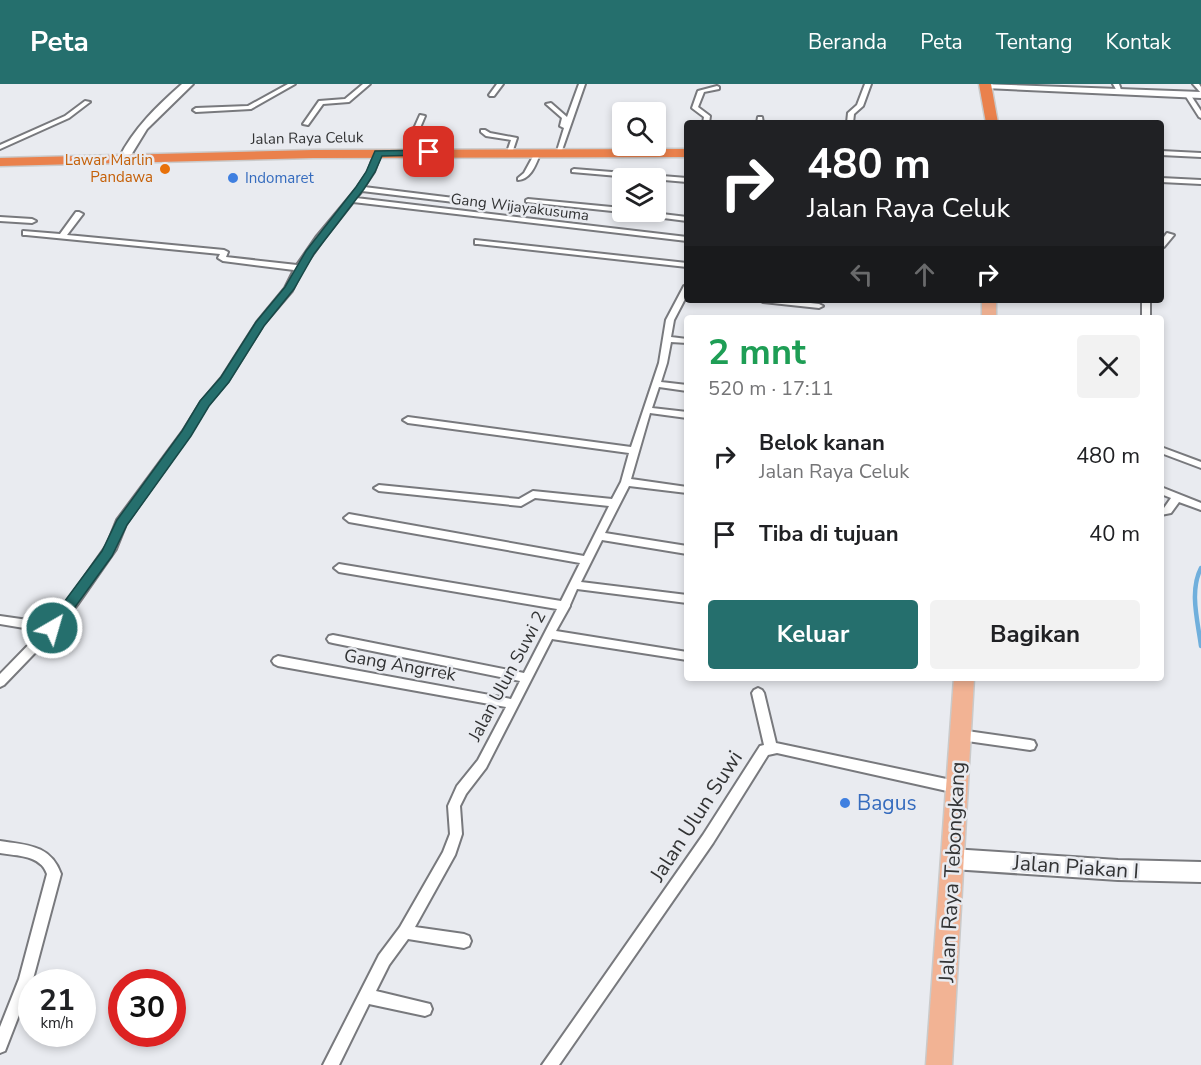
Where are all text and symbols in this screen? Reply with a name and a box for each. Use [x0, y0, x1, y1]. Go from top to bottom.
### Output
text: Peta [30, 23, 89, 61]
text: Beranda [808, 28, 887, 56]
text: Peta [920, 28, 963, 56]
text: Tentang [996, 28, 1073, 56]
text: Kontak [1106, 28, 1171, 56]
map controls [612, 102, 666, 222]
button: search [612, 102, 666, 156]
pin [403, 126, 454, 177]
street label: Jalan Raya Celuk [249, 127, 364, 149]
icon: arrive [412, 135, 445, 168]
text: 480 m [807, 136, 931, 193]
icon: right [708, 144, 786, 222]
place label: Lawar Marlin Pandawa [65, 150, 153, 187]
marker: Lawar Marlin Pandawa [158, 162, 172, 176]
place label: Indomaret [245, 168, 314, 188]
button: layers [612, 168, 666, 222]
marker: Indomaret [226, 171, 240, 185]
street label: Gang Wijayakusuma [450, 189, 590, 225]
text: Jalan Raya Celuk [807, 190, 1010, 227]
icon: left [845, 258, 878, 291]
icon: ahead [908, 258, 941, 291]
icon: right [971, 258, 1004, 291]
text: 2 mnt [708, 328, 806, 377]
button: close [1077, 335, 1140, 398]
text: 520 m · 17:11 [708, 375, 834, 402]
text: Belok kanan [759, 428, 885, 458]
icon: right [708, 440, 741, 473]
text: 480 m [1076, 441, 1140, 471]
text: Jalan Raya Celuk [759, 458, 909, 485]
icon: arrive [708, 518, 741, 551]
text: Tiba di tujuan [759, 519, 899, 549]
text: 40 m [1089, 519, 1140, 549]
position arrow [20, 596, 84, 660]
button: Keluar [708, 600, 918, 669]
button: Bagikan [930, 600, 1140, 669]
street label: Jalan Ulun Suwi 2 [462, 607, 551, 746]
street label: Gang Angrrek [342, 643, 459, 687]
street label: Jalan Ulun Suwi [643, 745, 749, 888]
street label: Jalan Raya Tebongkang [932, 761, 972, 984]
place label: Bagus [857, 789, 917, 817]
marker: Bagus [838, 796, 852, 810]
street label: Jalan Piakan I [1011, 849, 1140, 885]
speed limit sign: 30 [108, 969, 186, 1047]
text: 21 [39, 980, 75, 1021]
text: km/h [40, 1013, 74, 1033]

